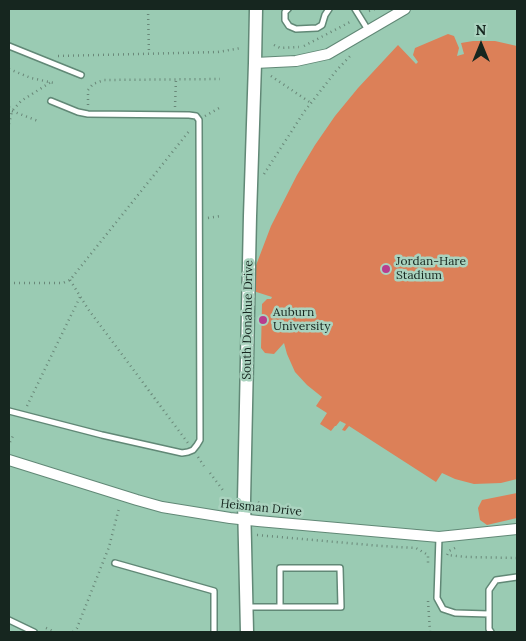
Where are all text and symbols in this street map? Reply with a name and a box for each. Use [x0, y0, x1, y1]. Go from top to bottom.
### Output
north arrow [456, 20, 506, 70]
text: N [476, 21, 486, 39]
place label: Jordan-Hare Stadium [396, 255, 466, 283]
street label: South Donahue Drive [240, 260, 256, 380]
marker: Jordan-Hare Stadium [380, 263, 392, 275]
place label: Auburn University [273, 306, 331, 334]
marker: Auburn University [257, 314, 269, 326]
street label: Heisman Drive [220, 497, 302, 519]

